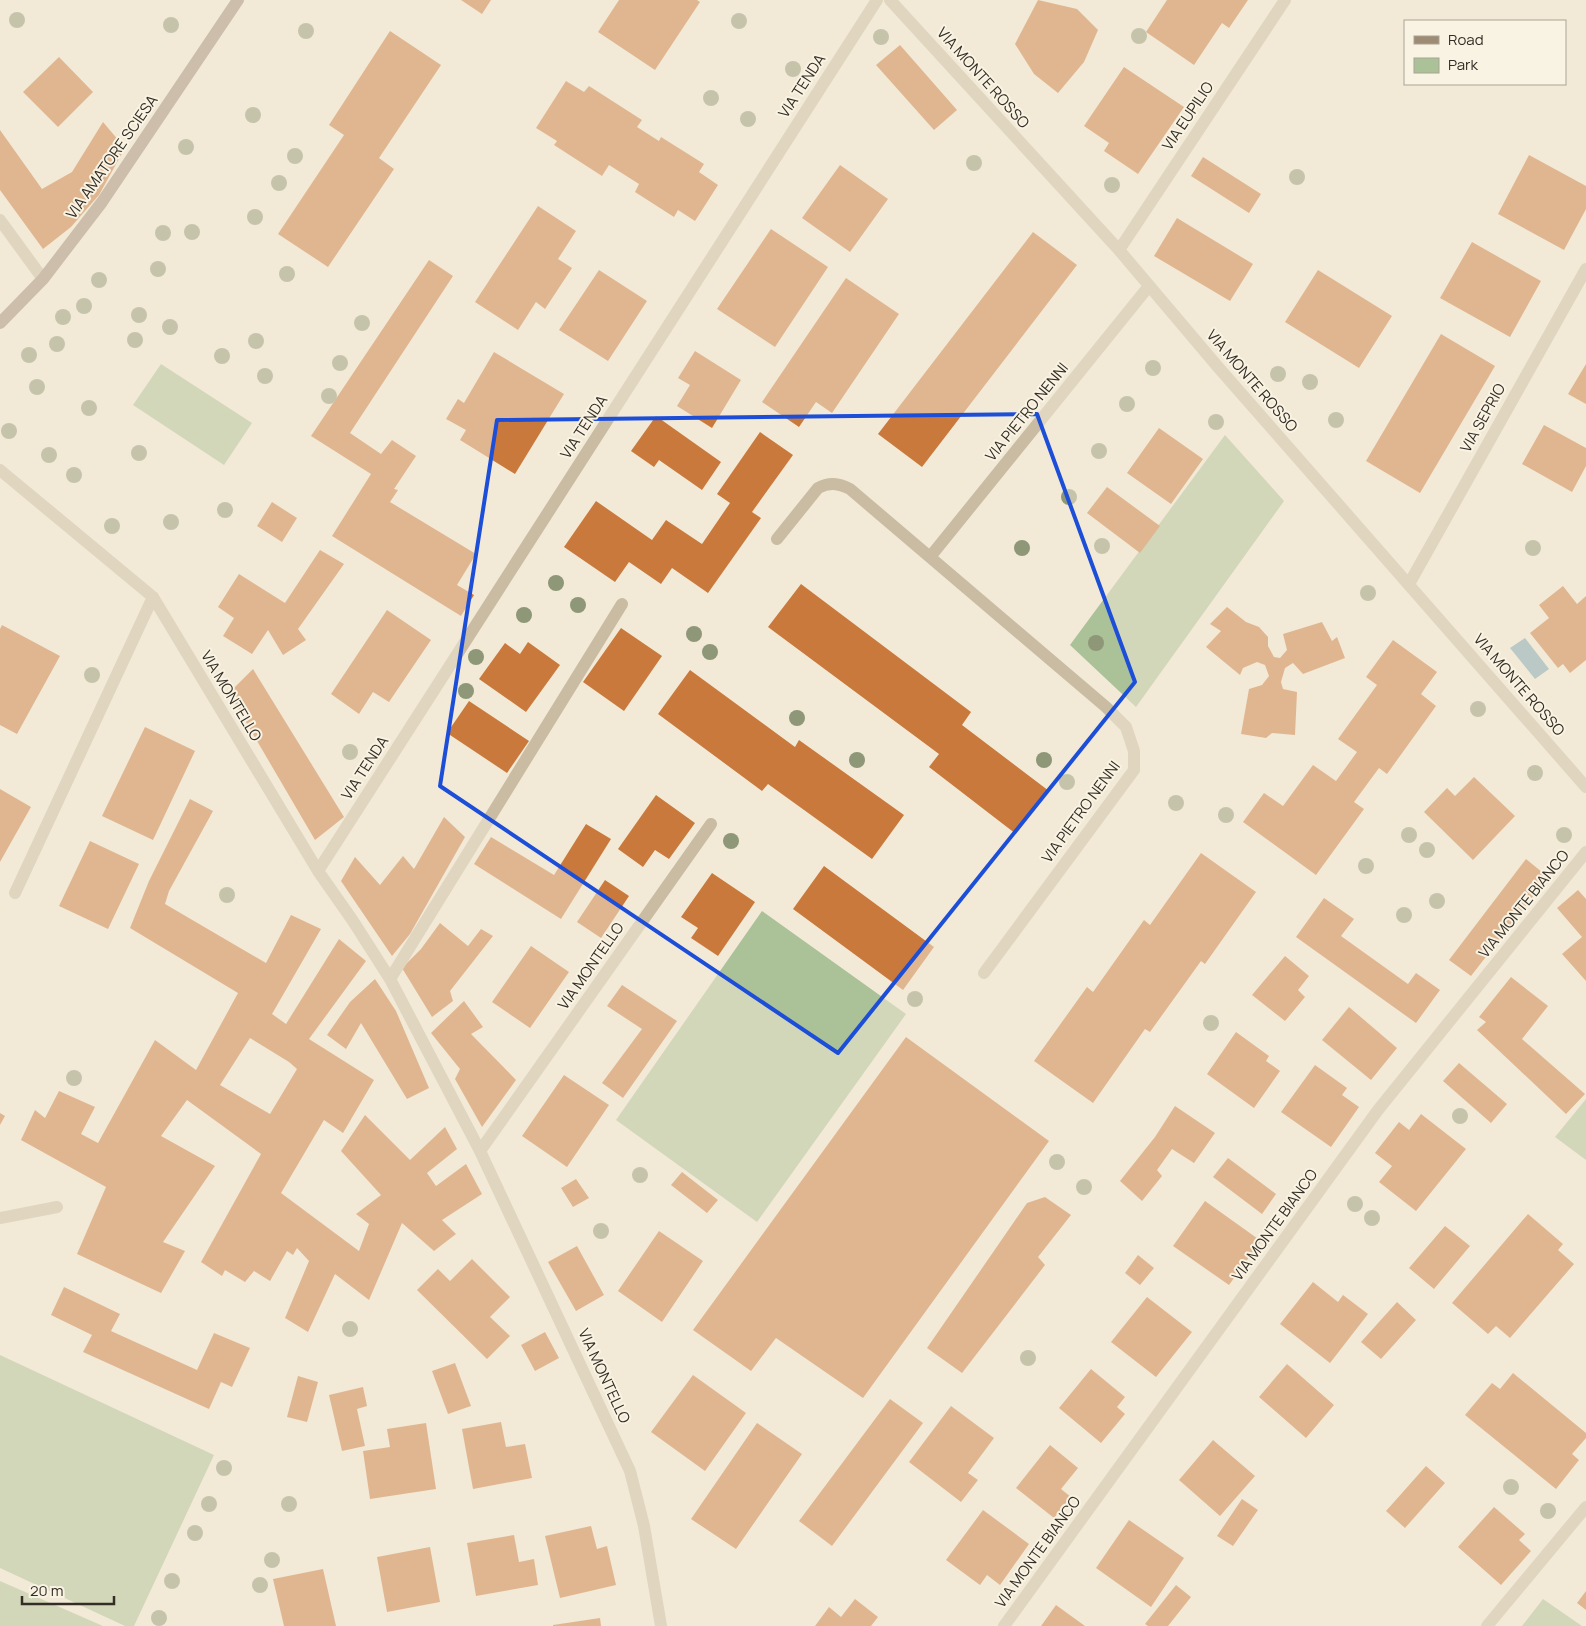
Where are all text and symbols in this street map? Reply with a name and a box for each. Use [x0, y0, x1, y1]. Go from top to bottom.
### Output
legend [1404, 20, 1566, 85]
street label: VIA MONTE ROSSO [932, 23, 1034, 133]
text: Road [1448, 29, 1484, 50]
street label: VIA TENDA [773, 49, 830, 122]
text: Park [1448, 54, 1478, 75]
street label: VIA EUPILIO [1157, 77, 1218, 154]
street label: VIA AMATORE SCIESA [61, 90, 163, 223]
street label: VIA MONTE ROSSO [1202, 325, 1303, 436]
street label: VIA PIETRO NENNI [980, 358, 1073, 465]
street label: VIA SEPRIO [1455, 379, 1510, 456]
street label: VIA TENDA [555, 390, 612, 463]
street label: VIA MONTE ROSSO [1469, 629, 1570, 740]
street label: VIA MONTELLO [196, 647, 267, 745]
street label: VIA TENDA [336, 731, 393, 804]
street label: VIA PIETRO NENNI [1036, 756, 1125, 867]
street label: VIA MONTE BIANCO [1473, 845, 1574, 962]
street label: VIA MONTELLO [553, 918, 629, 1014]
street label: VIA MONTE BIANCO [1227, 1164, 1322, 1285]
street label: VIA MONTELLO [573, 1325, 636, 1427]
street label: VIA MONTE BIANCO [990, 1491, 1085, 1612]
scale bar [22, 1574, 115, 1606]
text: 20 m [30, 1580, 63, 1601]

